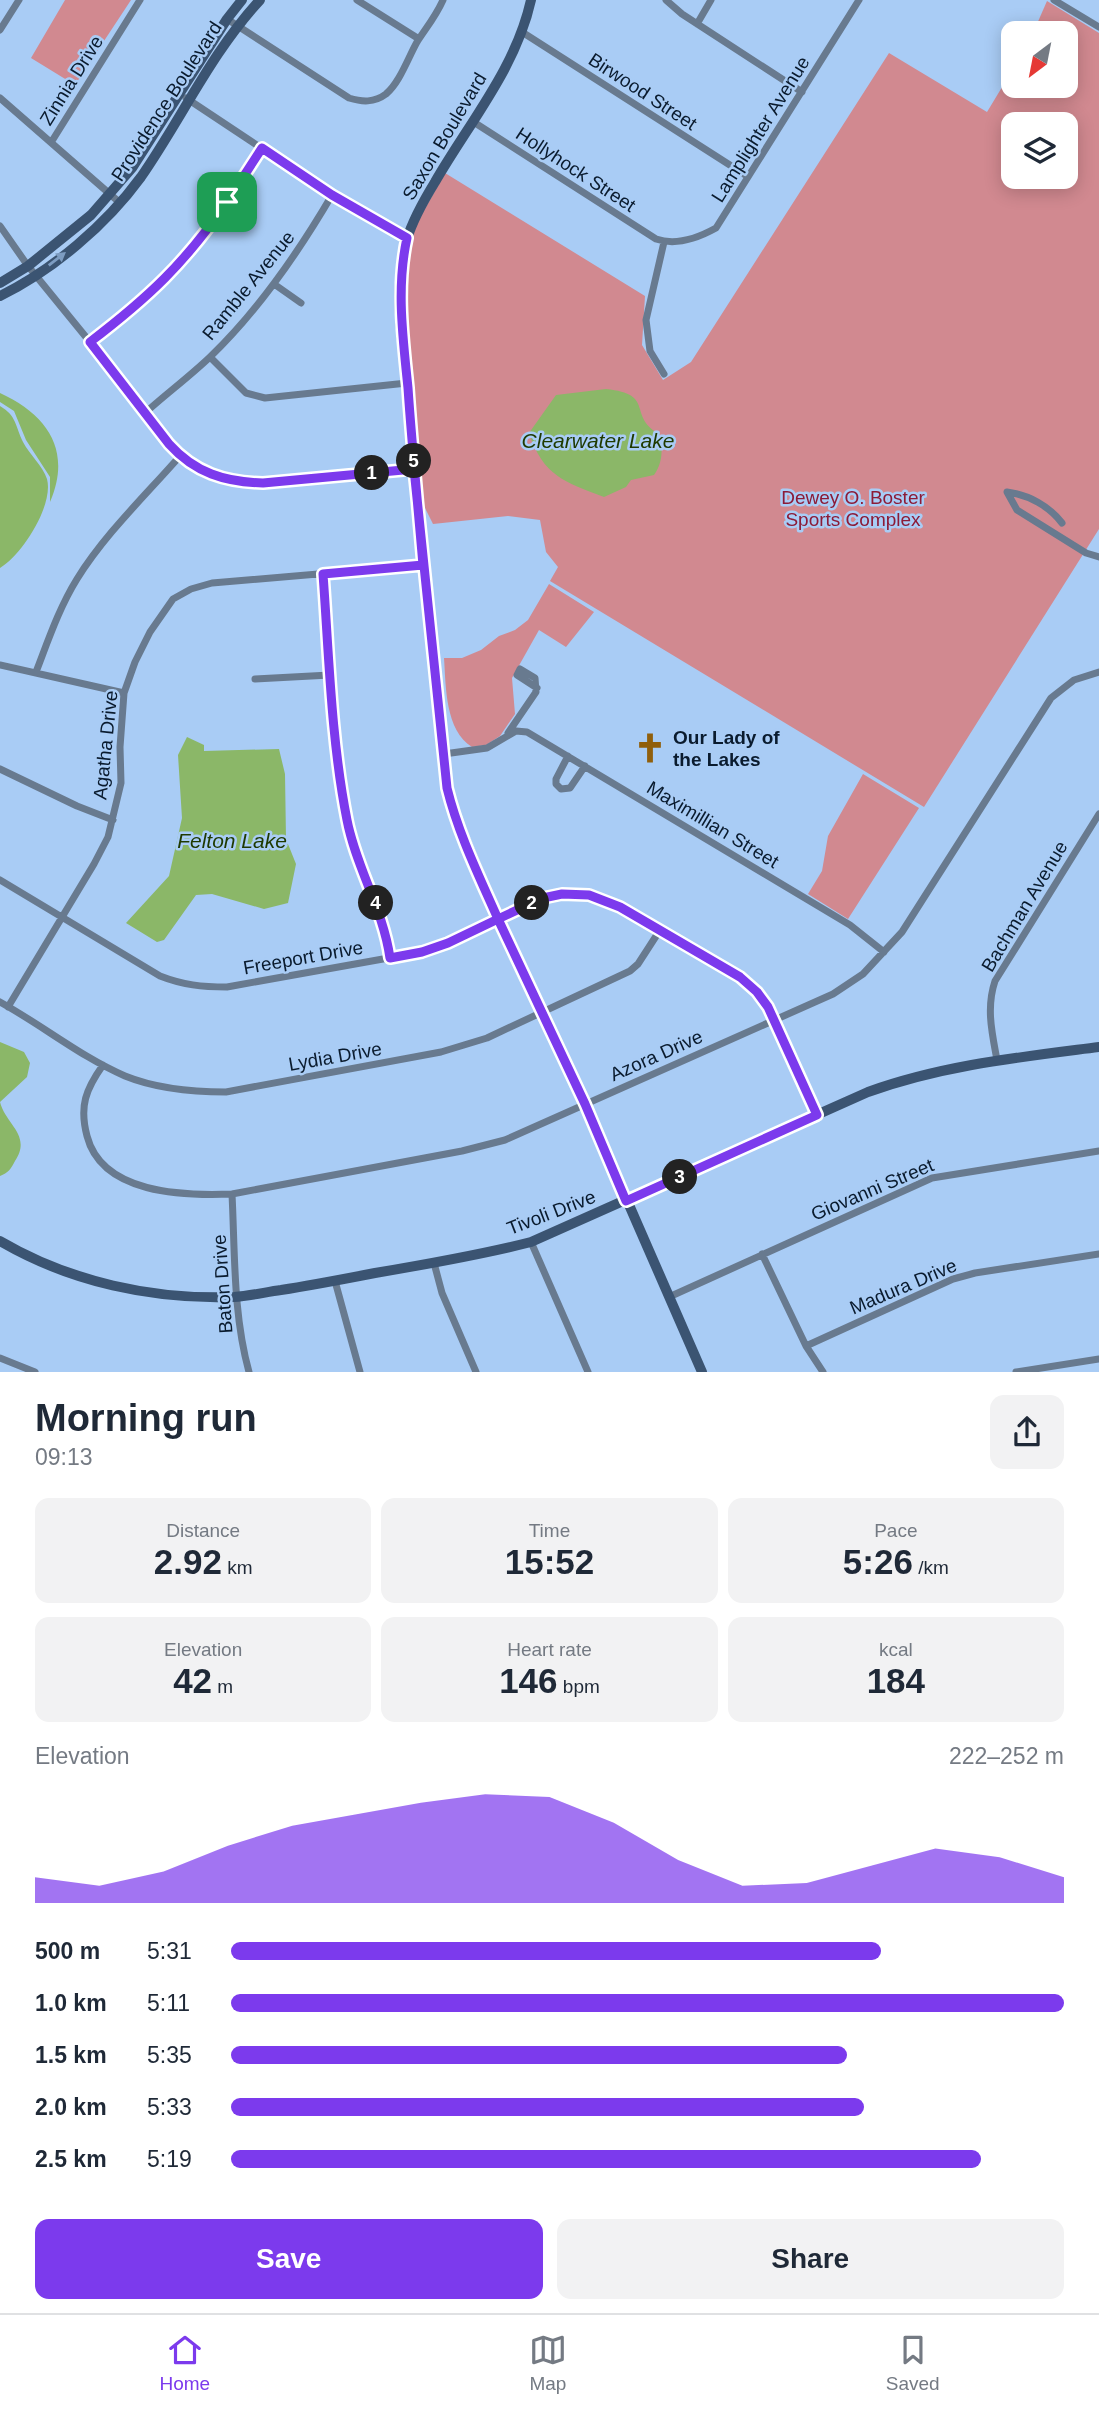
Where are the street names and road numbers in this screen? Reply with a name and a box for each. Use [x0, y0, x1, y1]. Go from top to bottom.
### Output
street label: Providence Boulevard [107, 18, 226, 185]
street label: Zinnia Drive [36, 32, 107, 129]
street label: Birwood Street [585, 49, 701, 135]
street label: Lamplighter Avenue [707, 53, 814, 206]
street label: Saxon Boulevard [398, 69, 491, 204]
street label: Hollyhock Street [512, 123, 640, 216]
street label: Ramble Avenue [198, 227, 299, 344]
street label: Agatha Drive [89, 689, 122, 801]
street label: Maximillian Street [643, 777, 783, 872]
street label: Bachman Avenue [977, 837, 1072, 975]
street label: Freeport Drive [241, 937, 365, 978]
street label: Azora Drive [607, 1026, 706, 1085]
street label: Lydia Drive [287, 1038, 383, 1075]
street label: Giovanni Street [808, 1154, 937, 1225]
street label: Tivoli Drive [504, 1186, 598, 1239]
street label: Baton Drive [209, 1234, 236, 1334]
street label: Madura Drive [847, 1255, 960, 1318]

